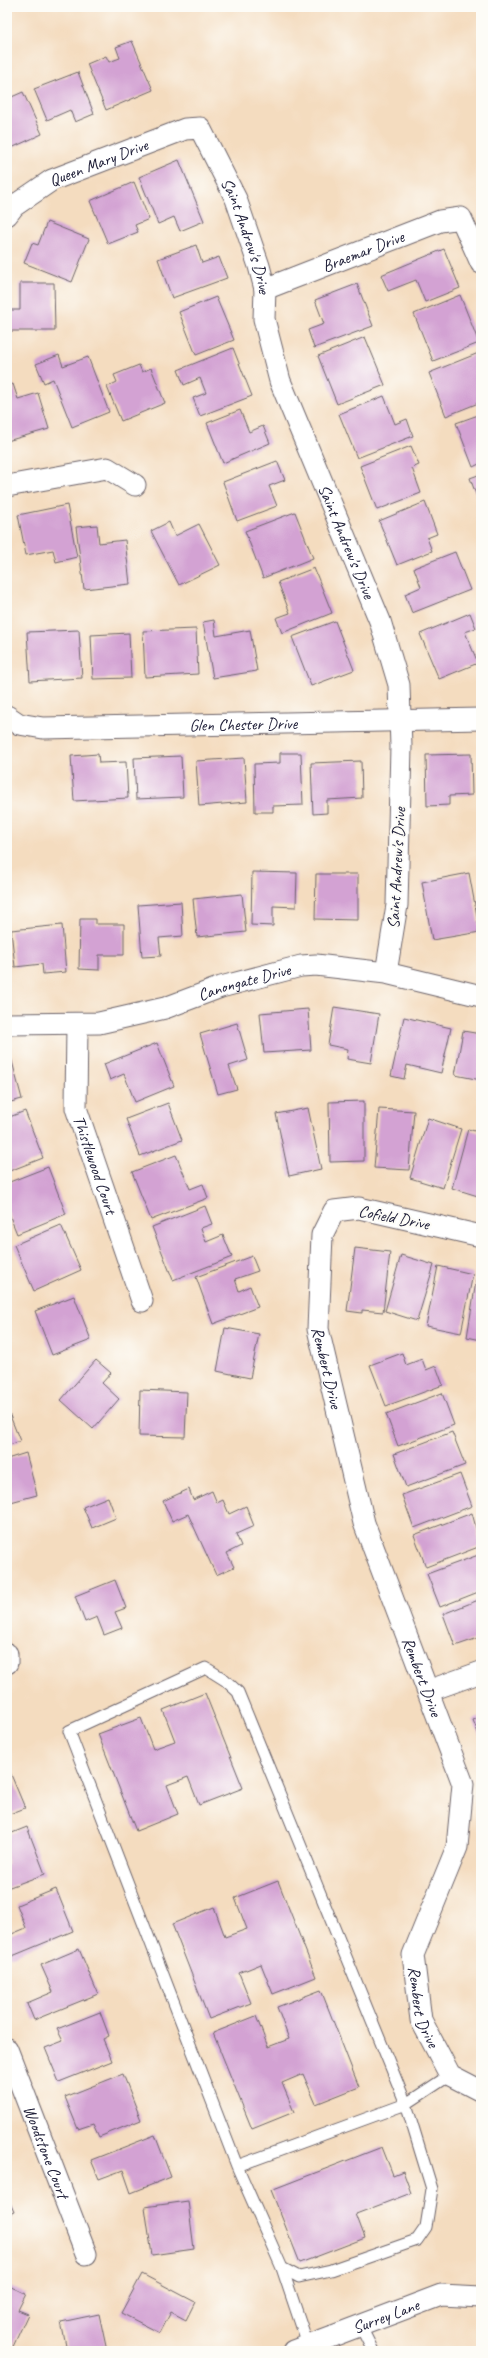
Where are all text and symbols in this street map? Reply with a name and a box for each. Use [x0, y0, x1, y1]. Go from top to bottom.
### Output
street label: Queen Mary Drive [46, 134, 152, 191]
street label: Saint Andrew's Drive [216, 175, 275, 296]
street label: Braemar Drive [319, 226, 408, 277]
street label: Saint Andrew's Drive [313, 481, 380, 603]
street label: Glen Chester Drive [189, 713, 299, 736]
street label: Saint Andrew's Drive [383, 805, 410, 929]
street label: Canongate Drive [195, 959, 294, 1006]
street label: Thistlewood Court [68, 1113, 122, 1219]
street label: Cofield Drive [357, 1200, 432, 1235]
street label: Rembert Drive [307, 1325, 347, 1412]
street label: Rembert Drive [397, 1634, 447, 1721]
street label: Rembert Drive [404, 1965, 444, 2052]
street label: Woodstone Court [19, 2102, 74, 2203]
street label: Surrey Lane [350, 2294, 423, 2339]

